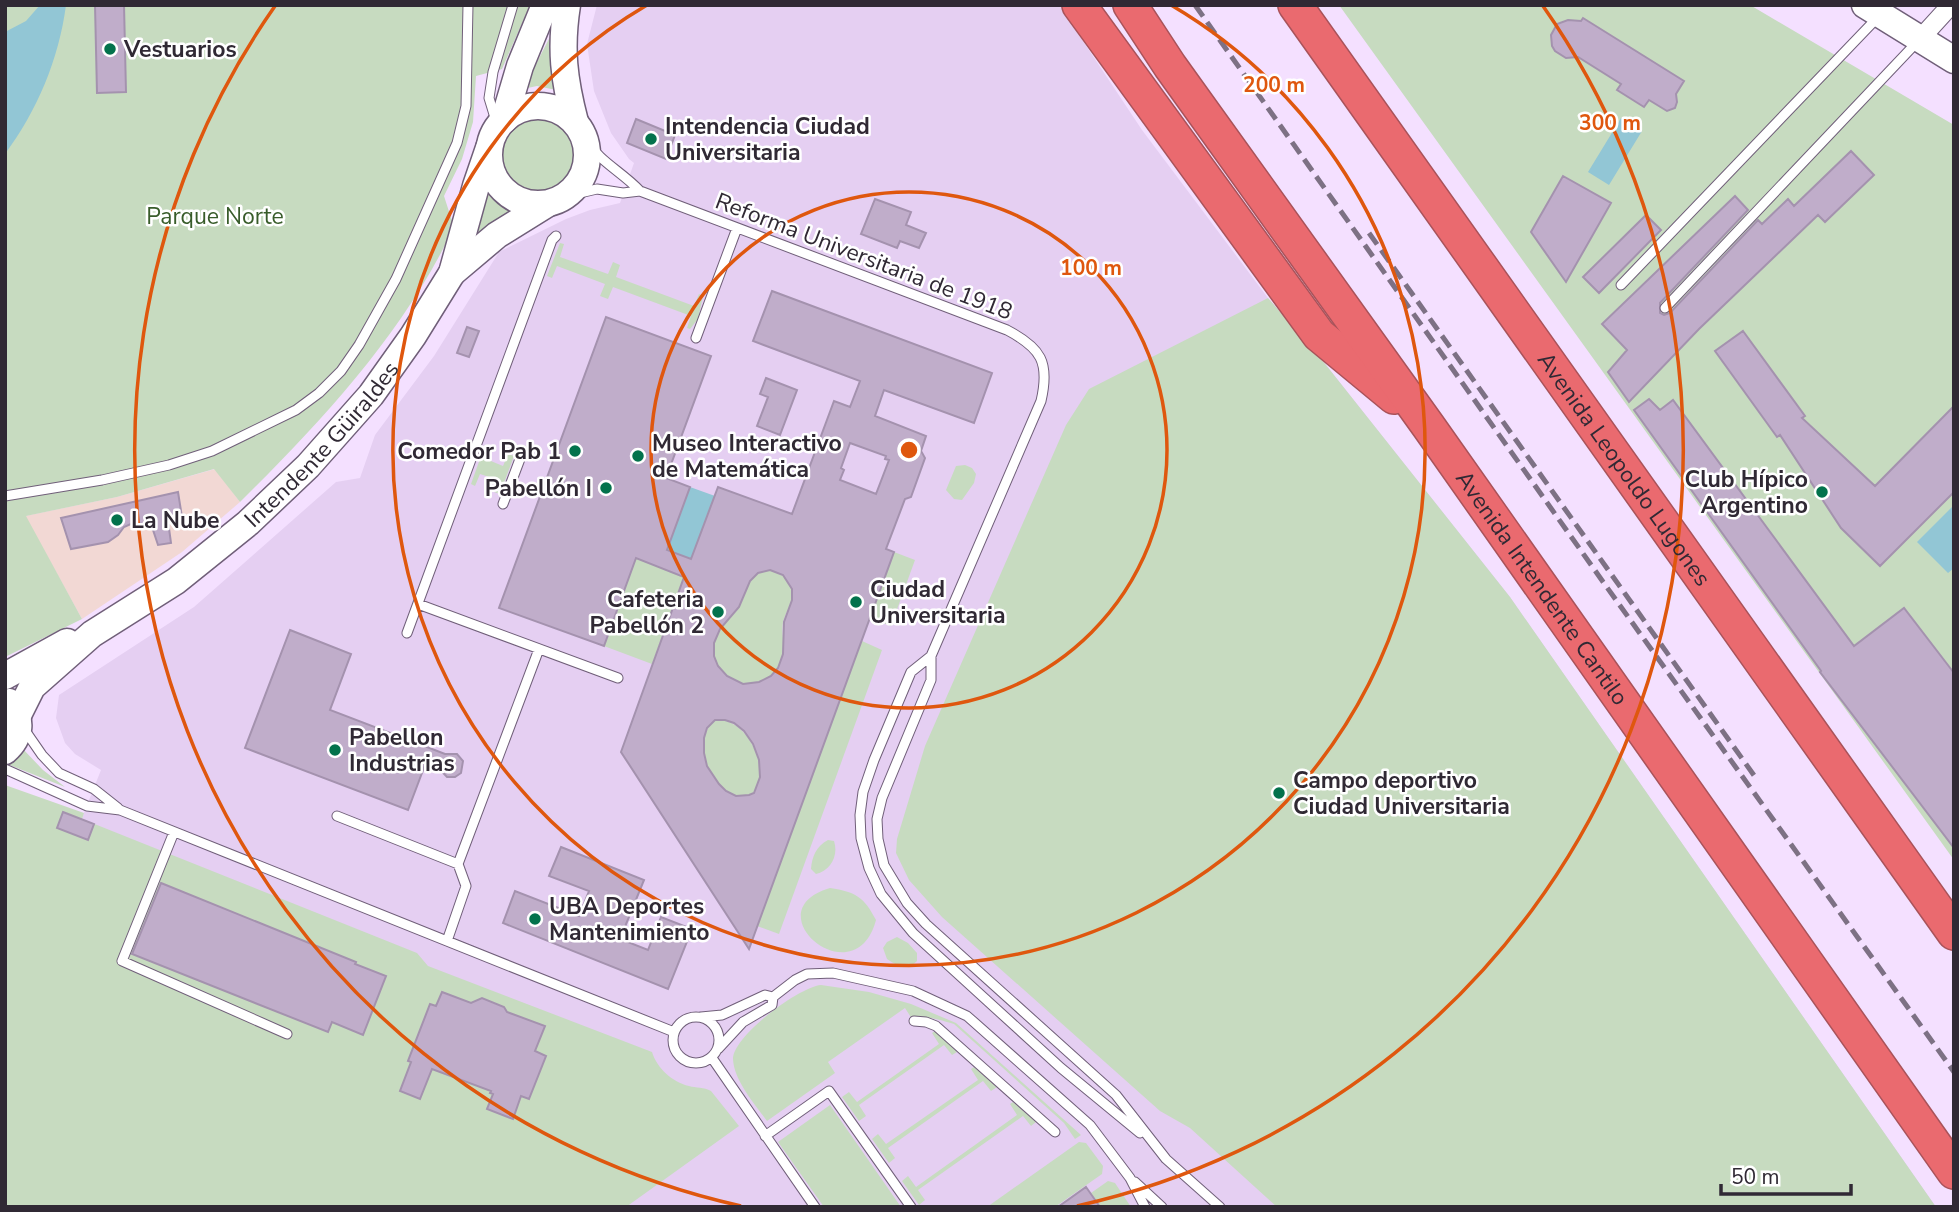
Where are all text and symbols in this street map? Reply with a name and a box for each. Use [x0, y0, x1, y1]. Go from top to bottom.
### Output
place label: Vestuarios [123, 34, 237, 65]
marker: Vestuarios [102, 41, 118, 57]
text: 200 m [1243, 71, 1305, 99]
text: 300 m [1579, 109, 1641, 137]
place label: Intendencia Ciudad Universitaria [665, 111, 870, 168]
marker: Intendencia Ciudad Universitaria [643, 131, 659, 147]
street label: Reforma Universitaria de 1918 [711, 185, 1017, 328]
park label: Parque Norte [146, 201, 284, 232]
text: 100 m [1060, 254, 1122, 282]
street label: Avenida Leopoldo Lugones [1530, 346, 1718, 593]
street label: Intendente Güiraldes [238, 355, 406, 535]
place label: Museo Interactivo de Matemática [652, 428, 842, 485]
place label: Comedor Pab 1 [397, 436, 561, 467]
centre of rings [897, 438, 921, 462]
marker: Comedor Pab 1 [567, 443, 583, 459]
marker: Museo Interactivo de Matemática [630, 448, 646, 464]
place label: Club Hípico Argentino [1685, 464, 1808, 521]
street label: Avenida Intendente Cantilo [1448, 465, 1635, 712]
place label: Pabellón I [485, 473, 592, 504]
marker: Pabellón I [598, 480, 614, 496]
marker: Club Hípico Argentino [1814, 484, 1830, 500]
place label: La Nube [131, 505, 220, 536]
marker: La Nube [109, 512, 125, 528]
place label: Ciudad Universitaria [870, 574, 1006, 631]
place label: Cafeteria Pabellón 2 [589, 584, 704, 641]
marker: Ciudad Universitaria [848, 594, 864, 610]
marker: Cafeteria Pabellón 2 [710, 604, 726, 620]
place label: Pabellon Industrias [349, 722, 455, 779]
marker: Pabellon Industrias [327, 742, 343, 758]
place label: Campo deportivo Ciudad Universitaria [1293, 765, 1510, 822]
marker: Campo deportivo Ciudad Universitaria [1271, 785, 1287, 801]
place label: UBA Deportes Mantenimiento [549, 891, 709, 948]
marker: UBA Deportes Mantenimiento [527, 911, 543, 927]
scale bar [1721, 1152, 1850, 1196]
text: 50 m [1731, 1163, 1780, 1191]

